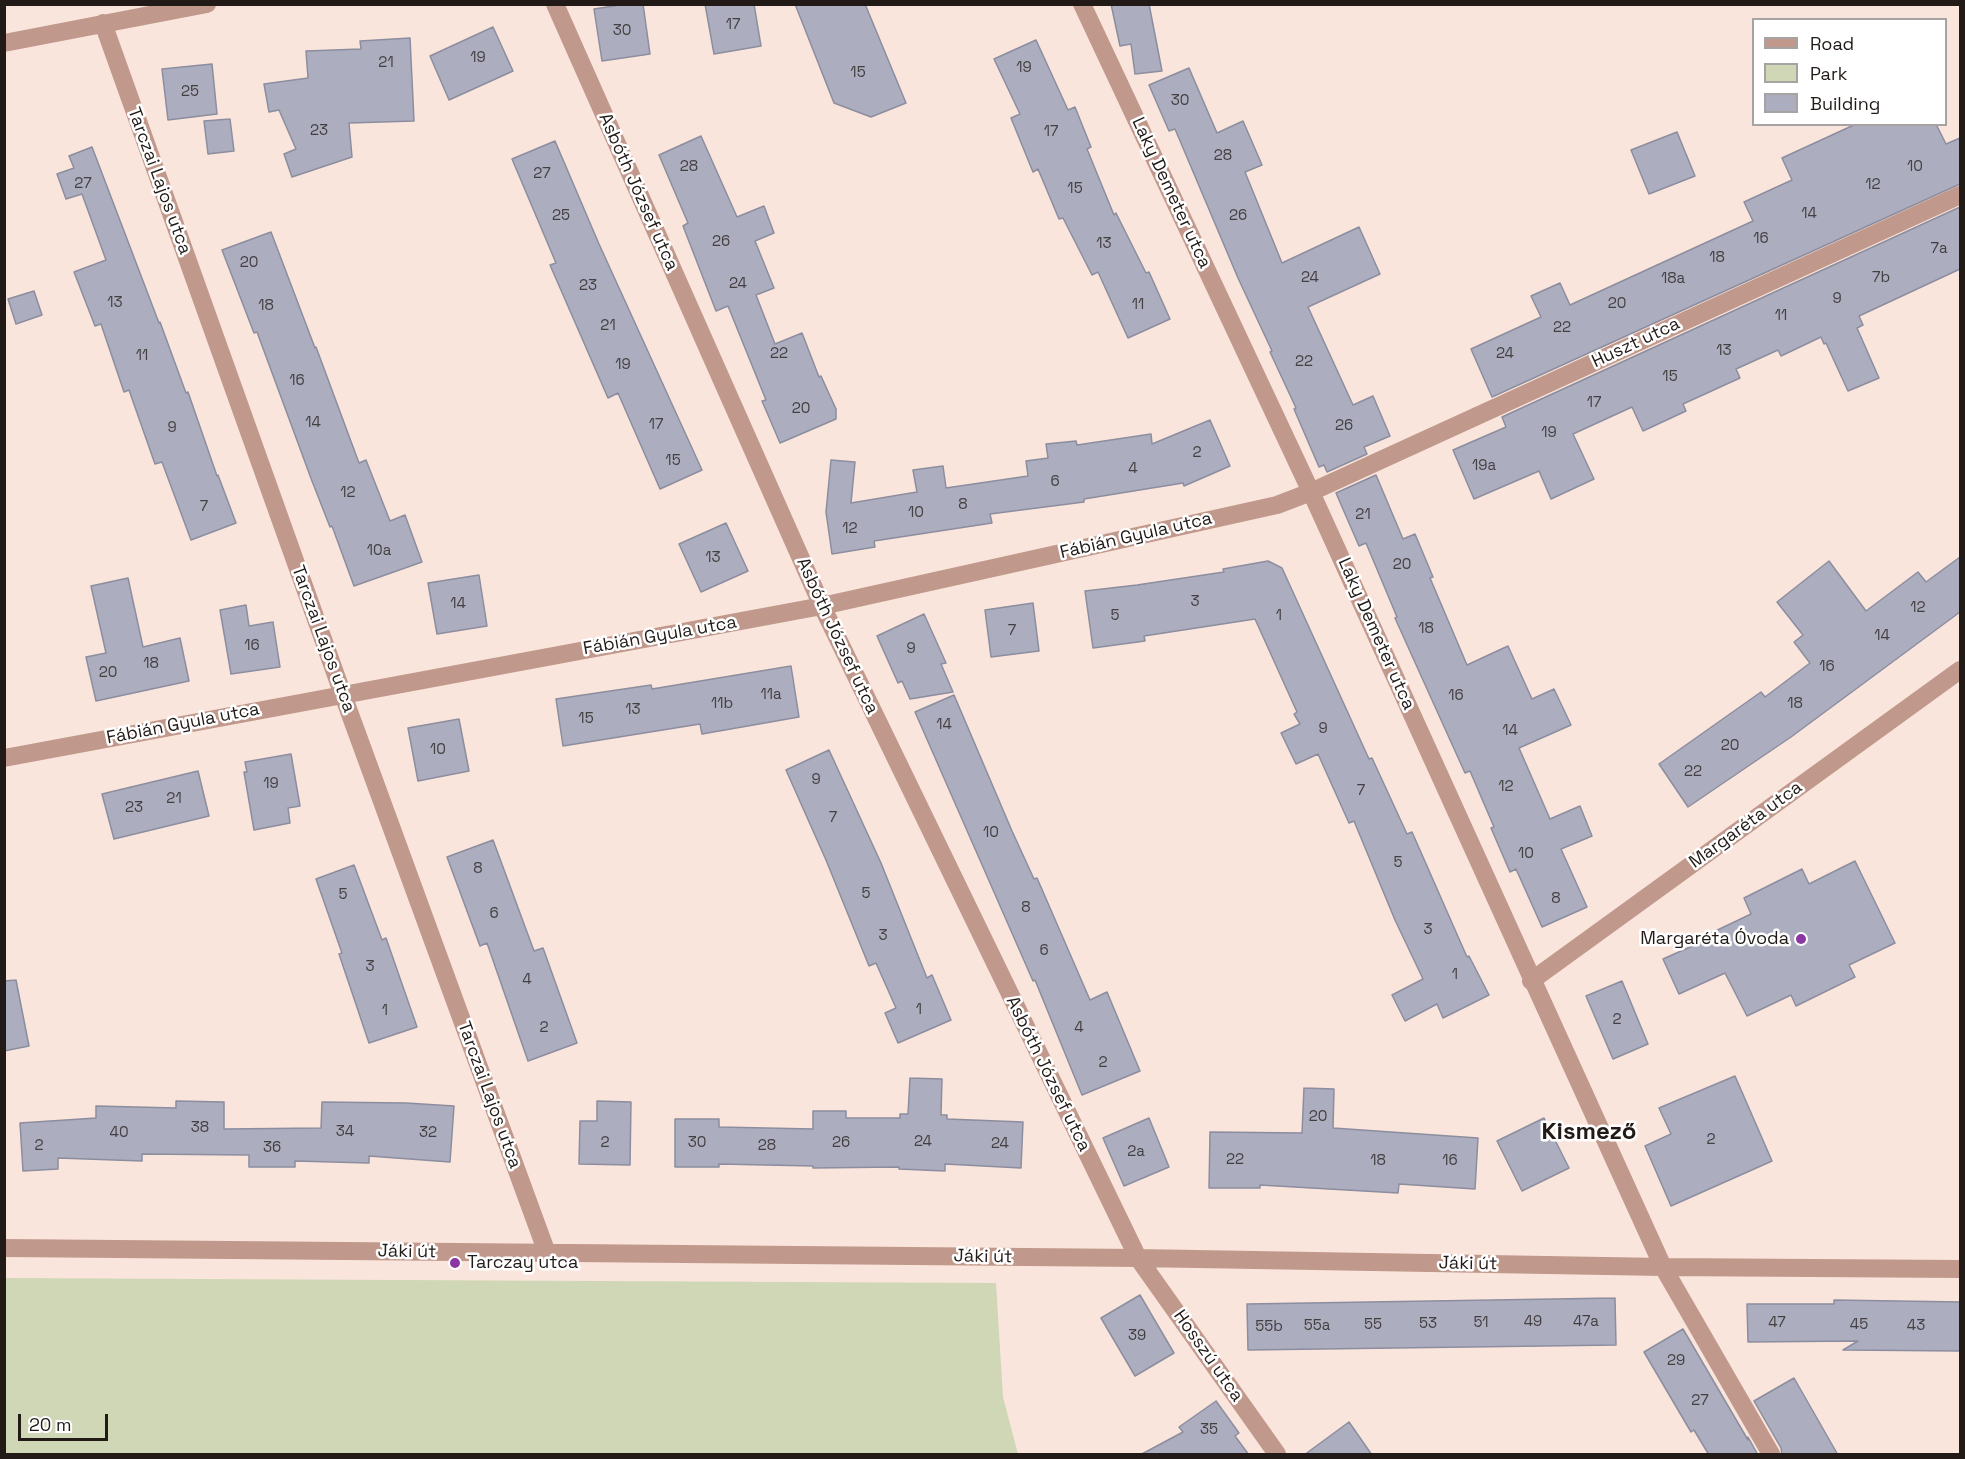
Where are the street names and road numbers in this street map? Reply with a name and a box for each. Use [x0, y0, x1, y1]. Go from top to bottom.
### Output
street label: Tarczai Lajos utca [122, 105, 196, 257]
street label: Asbóth József utca [594, 110, 682, 274]
street label: Laky Demeter utca [1127, 114, 1215, 272]
street label: Huszt utca [1589, 313, 1683, 373]
street label: Fábián Gyula utca [1058, 508, 1214, 564]
street label: Asbóth József utca [791, 554, 883, 718]
street label: Laky Demeter utca [1333, 555, 1419, 713]
street label: Tarczai Lajos utca [286, 563, 360, 715]
street label: Fábián Gyula utca [582, 612, 738, 660]
street label: Fábián Gyula utca [105, 699, 261, 749]
street label: Margaréta utca [1685, 777, 1807, 873]
street label: Asbóth József utca [1001, 993, 1095, 1155]
street label: Tarczai Lajos utca [452, 1019, 526, 1171]
street label: Jáki út [378, 1241, 436, 1263]
street label: Jáki út [954, 1246, 1012, 1268]
street label: Jáki út [1439, 1253, 1497, 1275]
street label: Hosszú utca [1168, 1306, 1248, 1406]

